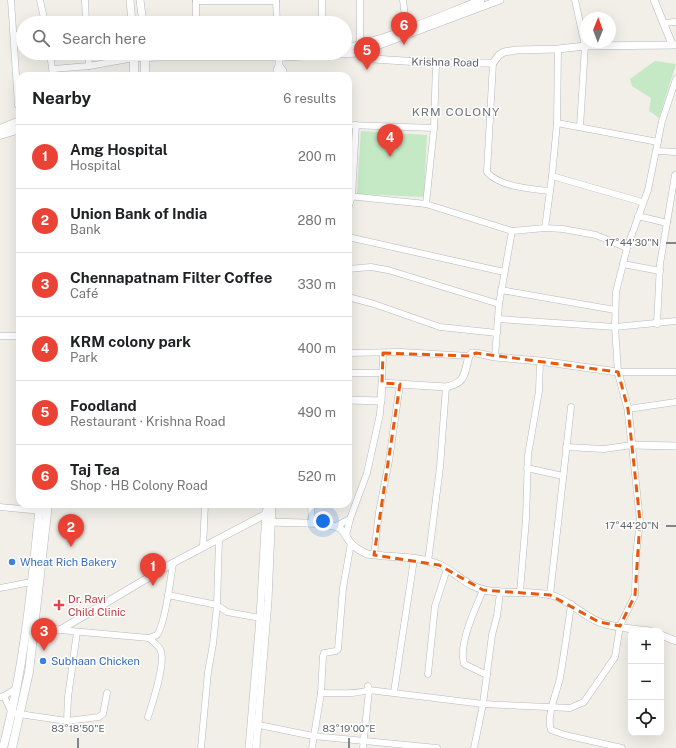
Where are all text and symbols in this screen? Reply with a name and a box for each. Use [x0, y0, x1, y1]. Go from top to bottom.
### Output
pin: 6 [391, 12, 417, 45]
north arrow [580, 12, 616, 48]
search box [16, 16, 352, 60]
icon: search [30, 27, 52, 49]
text: Search here [62, 30, 146, 47]
pin: 5 [354, 37, 380, 70]
street label: Krishna Road [411, 55, 479, 69]
text: Nearby [32, 88, 91, 108]
text: 6 results [283, 91, 336, 106]
district label: KRM COLONY [412, 105, 500, 119]
pin: 4 [377, 124, 403, 157]
text: Amg Hospital [70, 141, 168, 158]
text: 1 [42, 149, 48, 164]
text: 200 m [298, 149, 336, 164]
text: Hospital [70, 158, 121, 173]
text: Union Bank of India [70, 205, 207, 222]
text: 2 [41, 213, 49, 228]
text: 280 m [298, 213, 336, 228]
text: Bank [70, 222, 101, 237]
text: 17°44'30"N [605, 236, 659, 248]
text: Chennapatnam Filter Coffee [70, 269, 272, 286]
text: 3 [41, 277, 49, 292]
text: 330 m [297, 277, 336, 292]
text: Café [70, 286, 98, 301]
text: KRM colony park [70, 333, 191, 350]
text: 4 [41, 341, 49, 356]
text: 400 m [298, 341, 336, 356]
text: Park [70, 350, 98, 365]
text: Foodland [70, 397, 137, 414]
text: 5 [41, 405, 49, 420]
text: 490 m [297, 405, 336, 420]
text: Restaurant · Krishna Road [70, 414, 226, 429]
text: Taj Tea [70, 461, 120, 478]
text: 6 [41, 469, 49, 484]
text: 520 m [298, 469, 336, 484]
text: Shop · HB Colony Road [70, 478, 208, 493]
your location [313, 511, 333, 531]
pin: 2 [58, 514, 84, 547]
text: 17°44'20"N [605, 519, 659, 531]
pin: 1 [140, 553, 166, 586]
place label: Wheat Rich Bakery [20, 556, 117, 568]
marker: Wheat Rich Bakery [7, 557, 17, 567]
place label: Dr. Ravi Child Clinic [68, 593, 126, 618]
marker: Dr. Ravi Child Clinic [53, 599, 65, 611]
pin: 3 [31, 618, 57, 651]
map controls [628, 628, 664, 736]
button: + [628, 628, 664, 664]
place label: Subhaan Chicken [51, 655, 140, 667]
marker: Subhaan Chicken [38, 656, 48, 666]
button: − [628, 664, 664, 700]
button: locate [628, 700, 664, 736]
text: 83°18'50"E [51, 722, 105, 734]
text: 83°19'00"E [323, 722, 375, 734]

